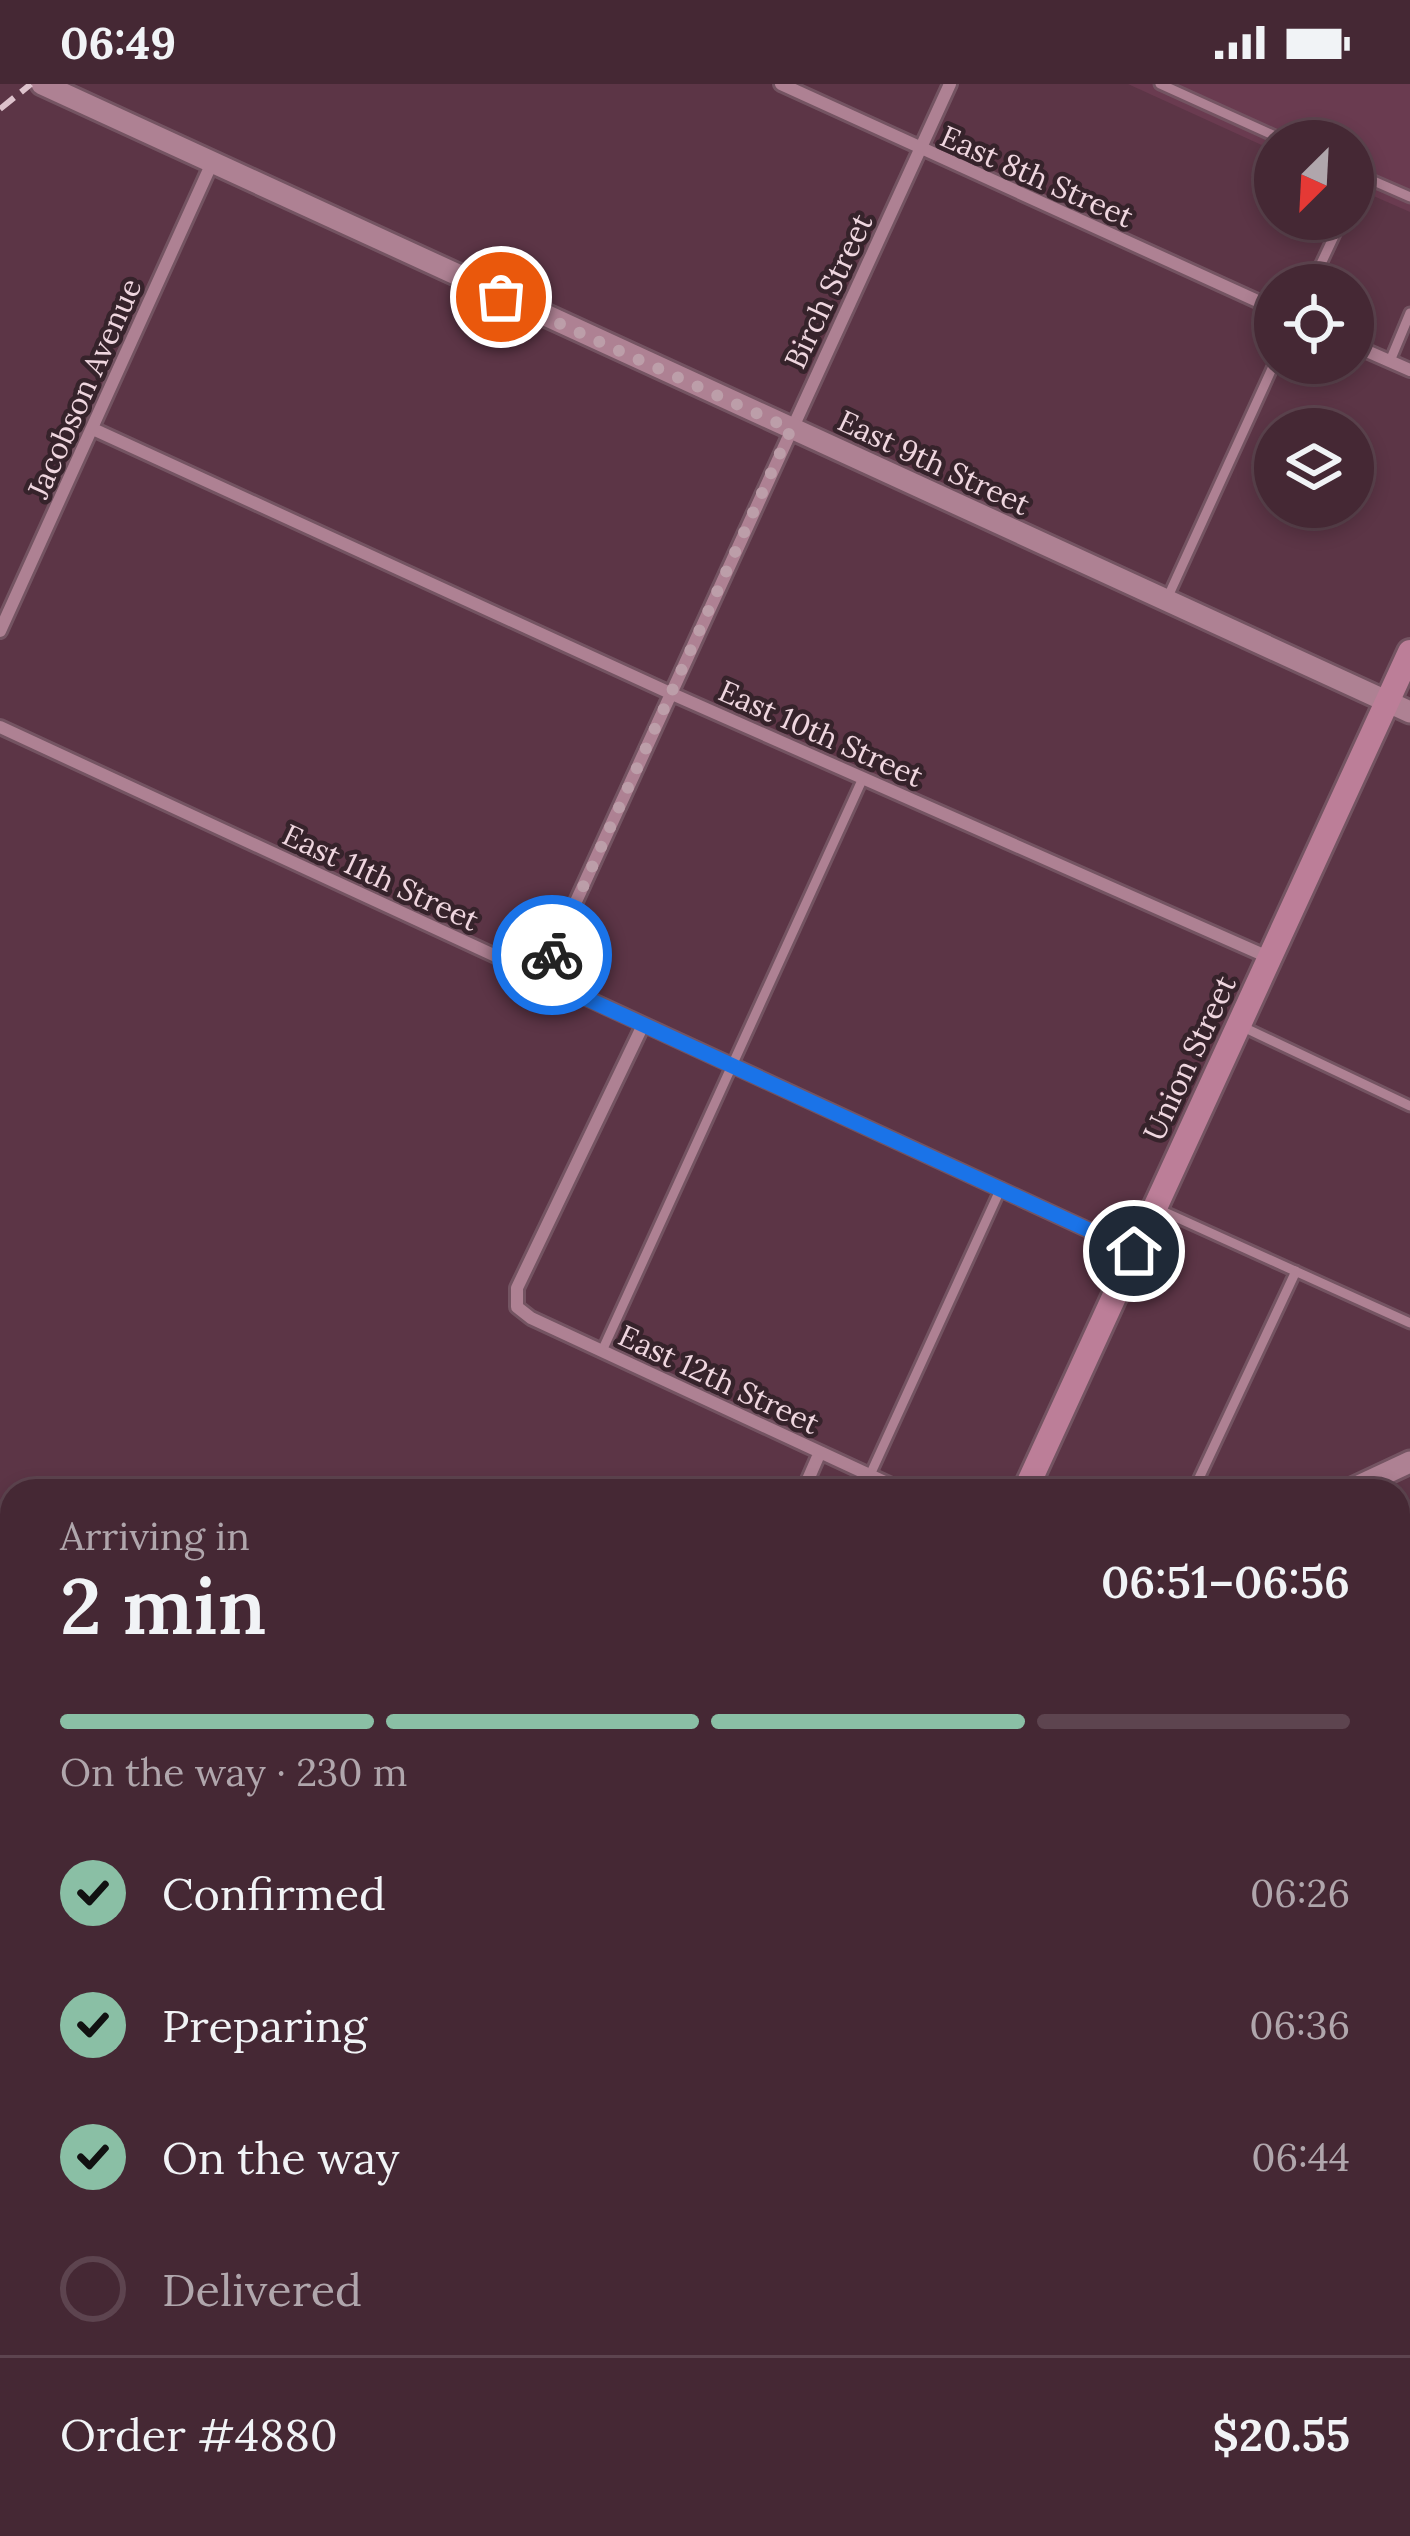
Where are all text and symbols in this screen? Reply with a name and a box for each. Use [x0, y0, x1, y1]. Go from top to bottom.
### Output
text: 06:49 [60, 14, 176, 71]
street label: East 8th Street [935, 117, 1140, 236]
north arrow [1254, 120, 1374, 240]
map controls [1254, 120, 1374, 528]
street label: Birch Street [776, 207, 881, 374]
pin [450, 246, 552, 348]
icon: bag [468, 264, 534, 330]
button: locate [1254, 264, 1374, 384]
street label: Jacobson Avenue [18, 272, 149, 505]
street label: East 9th Street [832, 401, 1036, 523]
button: layers [1254, 408, 1374, 528]
street label: East 10th Street [713, 671, 929, 795]
street label: East 11th Street [277, 815, 485, 939]
courier [492, 895, 612, 1015]
icon: bike [519, 922, 585, 988]
street label: Union Street [1134, 969, 1244, 1147]
pin [1083, 1200, 1185, 1302]
icon: home [1101, 1218, 1167, 1284]
street label: East 12th Street [613, 1316, 826, 1442]
text: Arriving in [60, 1511, 250, 1561]
text: 06:51–06:56 [1101, 1553, 1350, 1610]
text: 2 min [60, 1556, 267, 1655]
text: On the way · 230 m [60, 1747, 408, 1797]
icon: check [60, 1860, 126, 1926]
text: Confirmed [162, 1865, 386, 1922]
text: 06:26 [1250, 1868, 1350, 1918]
icon: check [60, 1992, 126, 2058]
text: Preparing [162, 1997, 367, 2054]
text: 06:36 [1249, 2000, 1350, 2050]
icon: check [60, 2124, 126, 2190]
text: On the way [162, 2129, 400, 2186]
text: 06:44 [1251, 2132, 1350, 2182]
text: Delivered [162, 2261, 362, 2318]
text: Order #4880 [60, 2406, 338, 2463]
text: $20.55 [1213, 2406, 1350, 2463]

